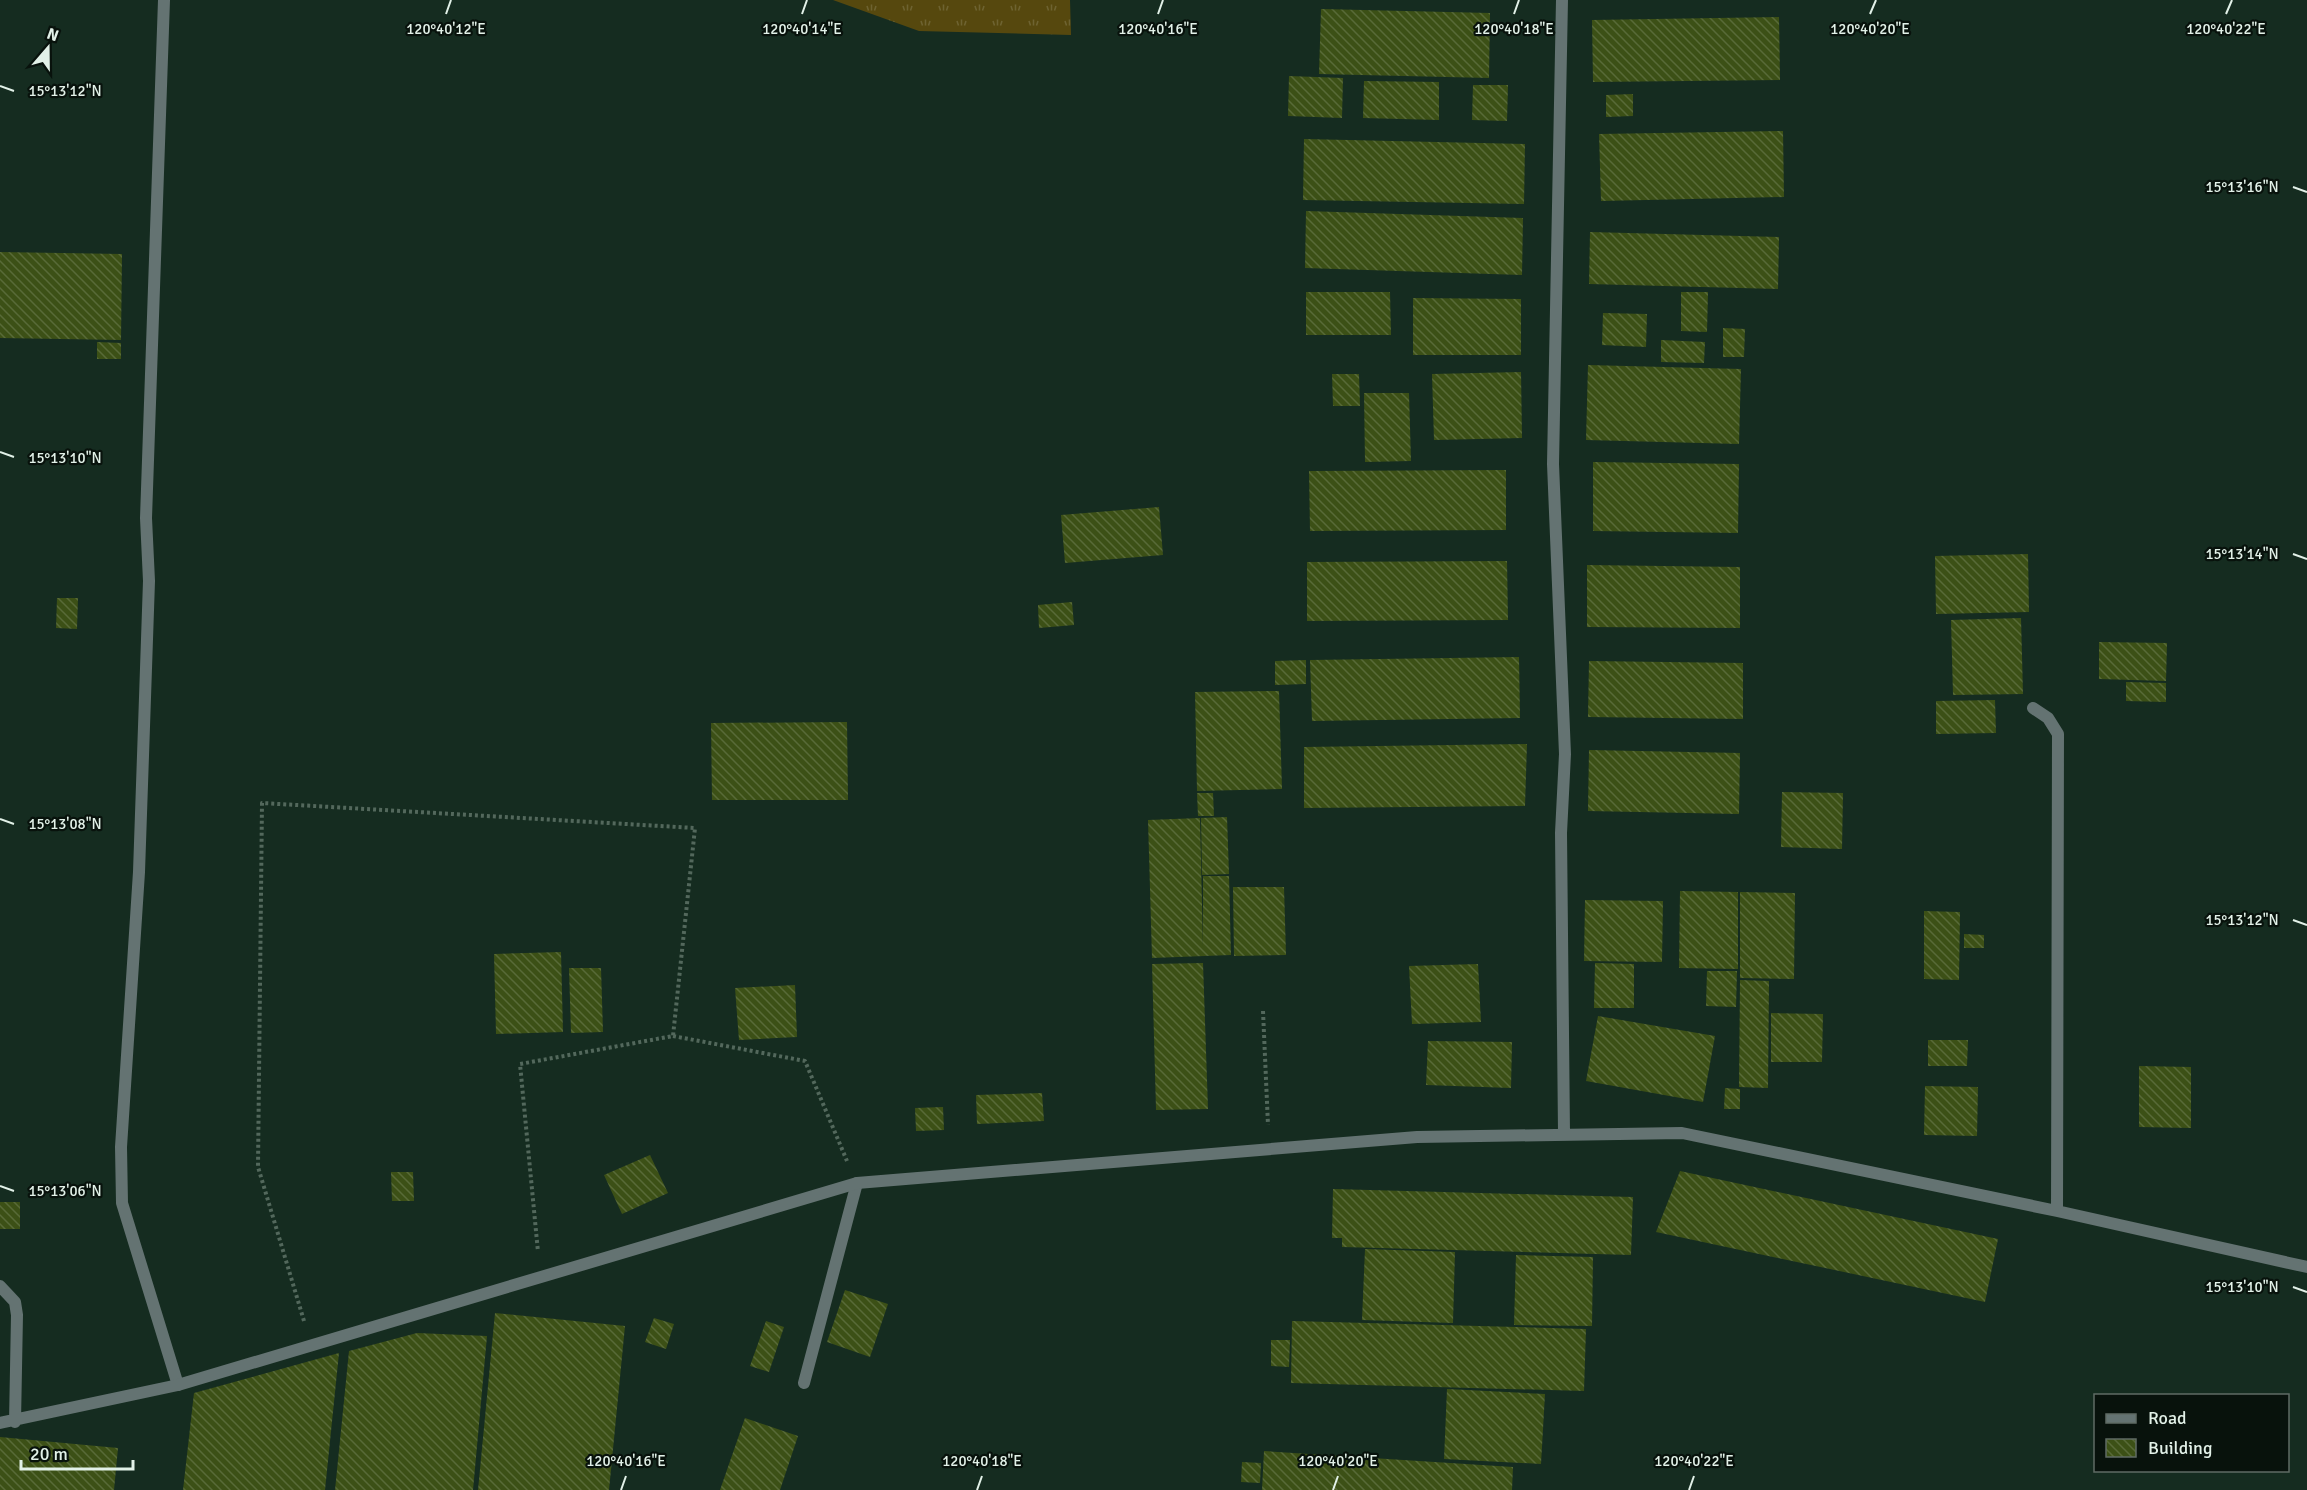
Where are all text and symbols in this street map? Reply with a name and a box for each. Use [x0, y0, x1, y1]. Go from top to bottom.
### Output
north arrow [18, 18, 78, 78]
text: 120°40'12"E [406, 20, 486, 38]
text: 120°40'14"E [762, 20, 842, 38]
text: 120°40'16"E [1118, 20, 1198, 38]
text: 120°40'18"E [1474, 20, 1554, 38]
text: 120°40'20"E [1830, 20, 1910, 38]
text: 120°40'22"E [2186, 20, 2266, 38]
text: N [44, 24, 61, 46]
text: 15°13'12"N [28, 82, 102, 100]
text: 15°13'16"N [2205, 178, 2279, 196]
text: 15°13'10"N [28, 449, 102, 467]
text: 15°13'14"N [2205, 545, 2279, 563]
text: 15°13'08"N [28, 815, 102, 833]
text: 15°13'12"N [2205, 911, 2279, 929]
text: 15°13'06"N [28, 1182, 102, 1200]
text: 15°13'10"N [2205, 1278, 2279, 1296]
legend [2094, 1394, 2289, 1472]
text: Road [2148, 1407, 2187, 1429]
scale bar [21, 1433, 134, 1471]
text: Building [2148, 1437, 2212, 1459]
text: 20 m [30, 1443, 68, 1465]
text: 120°40'16"E [586, 1452, 666, 1470]
text: 120°40'18"E [942, 1452, 1022, 1470]
text: 120°40'20"E [1298, 1452, 1378, 1470]
text: 120°40'22"E [1654, 1452, 1734, 1470]

